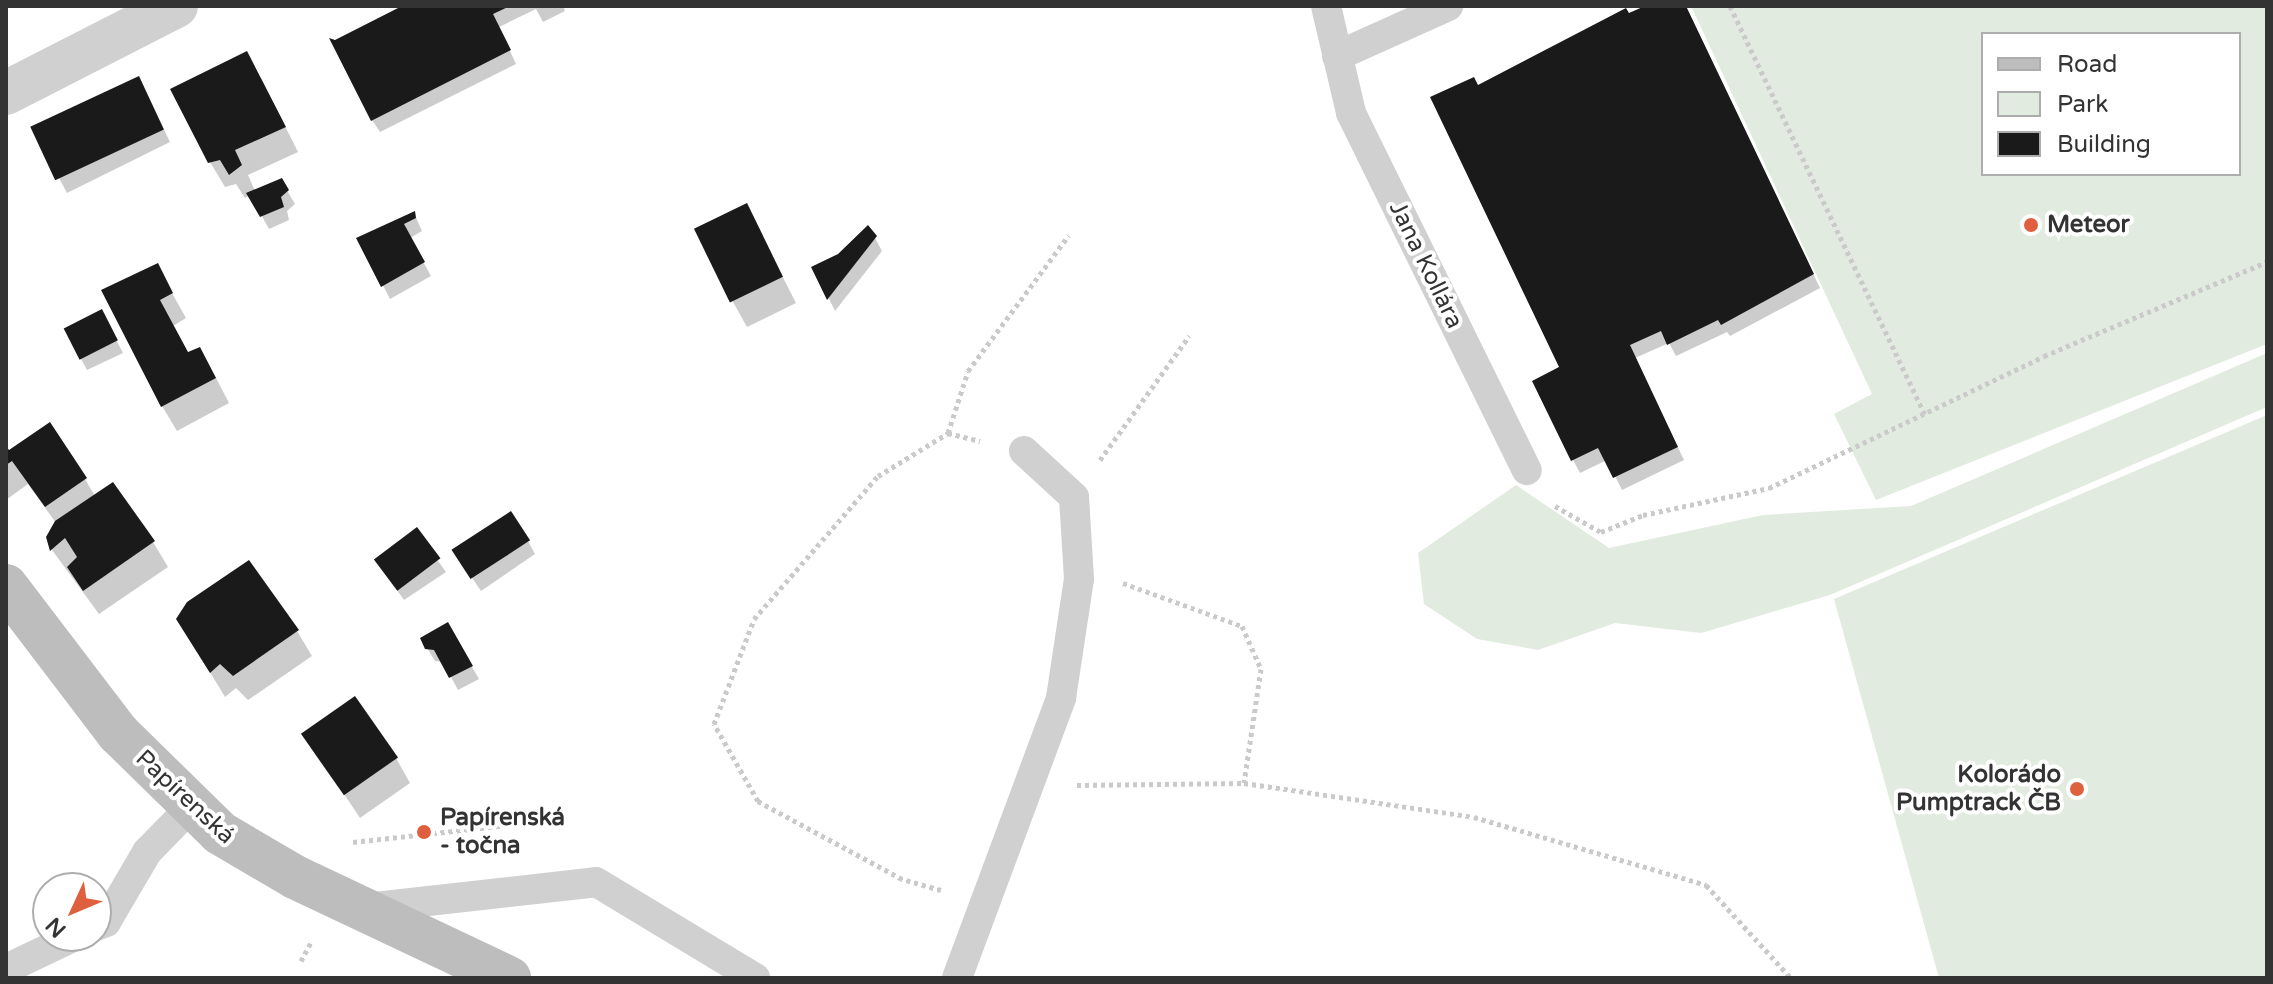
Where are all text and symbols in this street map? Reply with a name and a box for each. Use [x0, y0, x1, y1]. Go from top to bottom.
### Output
legend [1981, 32, 2241, 176]
text: Road [2057, 50, 2117, 79]
text: Park [2057, 90, 2108, 119]
text: Building [2057, 130, 2151, 159]
street label: Jana Kollára [1383, 197, 1469, 333]
place label: Meteor [2047, 211, 2130, 239]
marker: Meteor [2022, 216, 2040, 234]
street label: Papírenská [129, 744, 241, 850]
place label: Kolorádo Pumptrack ČB [1896, 761, 2061, 817]
marker: Kolorádo Pumptrack ČB [2068, 780, 2086, 798]
place label: Papírenská - točna [440, 804, 565, 860]
marker: Papírenská - točna [415, 823, 433, 841]
north arrow [32, 872, 112, 952]
text: N [41, 912, 72, 943]

